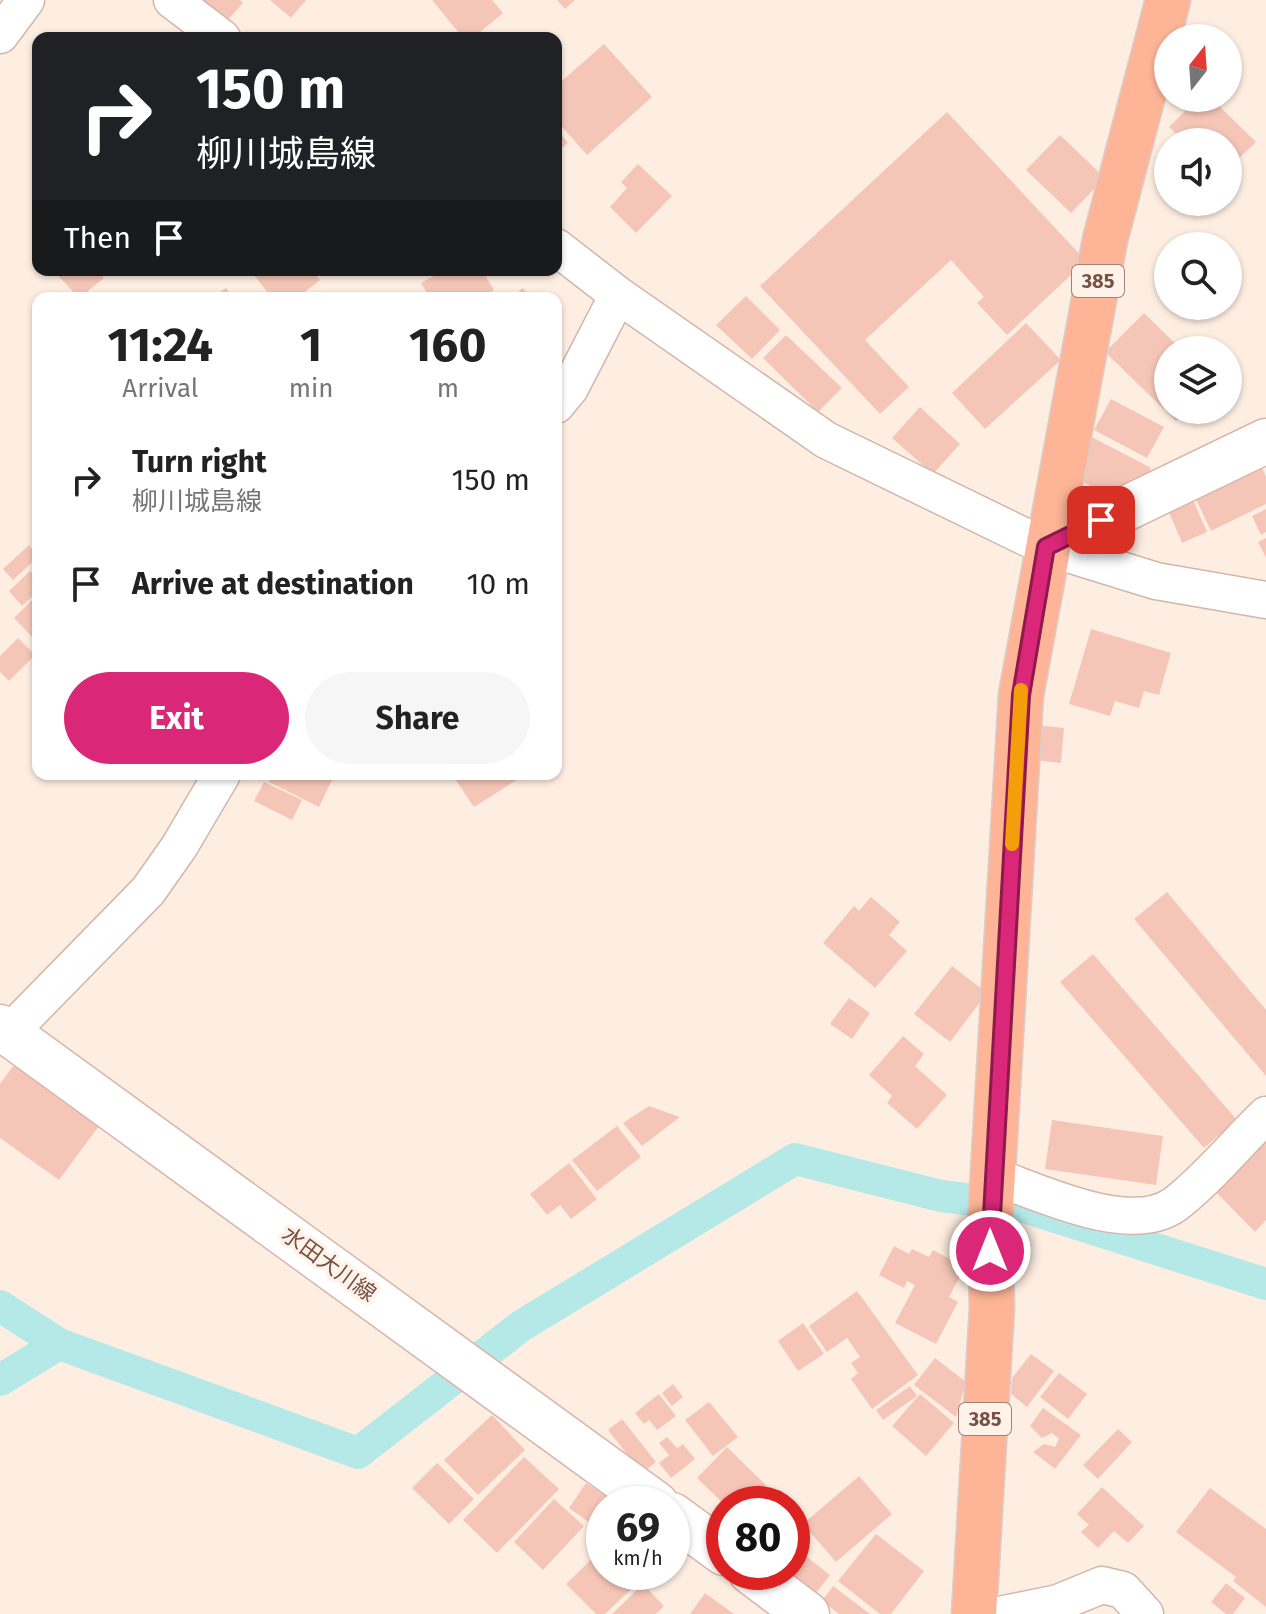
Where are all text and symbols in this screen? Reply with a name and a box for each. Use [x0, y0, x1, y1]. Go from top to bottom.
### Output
north arrow [1154, 24, 1242, 112]
map controls [1154, 24, 1242, 424]
text: 150 m [196, 56, 345, 123]
icon: right [64, 64, 168, 168]
button: sound [1154, 128, 1242, 216]
text: 柳川城島線 [196, 132, 376, 176]
icon: arrive [147, 216, 191, 260]
text: Then [64, 220, 131, 256]
button: search [1154, 232, 1242, 320]
road number: 385 [1072, 265, 1124, 297]
text: 11:24 [107, 316, 213, 374]
text: 1 [300, 316, 322, 374]
text: 160 [409, 316, 487, 374]
button: layers [1154, 336, 1242, 424]
text: Arrival [122, 373, 198, 404]
text: min [289, 373, 334, 404]
text: m [437, 373, 459, 404]
text: Turn right [132, 444, 267, 480]
icon: right [64, 458, 108, 502]
text: 150 m [452, 462, 530, 498]
text: 柳川城島線 [132, 486, 262, 517]
pin [1067, 486, 1135, 554]
icon: arrive [1079, 498, 1123, 542]
icon: arrive [64, 562, 108, 606]
text: Arrive at destination [132, 566, 414, 602]
text: 10 m [467, 566, 530, 602]
button: Exit [64, 672, 289, 764]
button: Share [305, 672, 530, 764]
position arrow [948, 1209, 1032, 1293]
street label: 水田大川線 [277, 1221, 381, 1307]
road number: 385 [959, 1403, 1011, 1435]
speed limit sign: 80 [706, 1486, 810, 1590]
text: 69 [616, 1504, 660, 1552]
text: km/h [613, 1546, 663, 1570]

